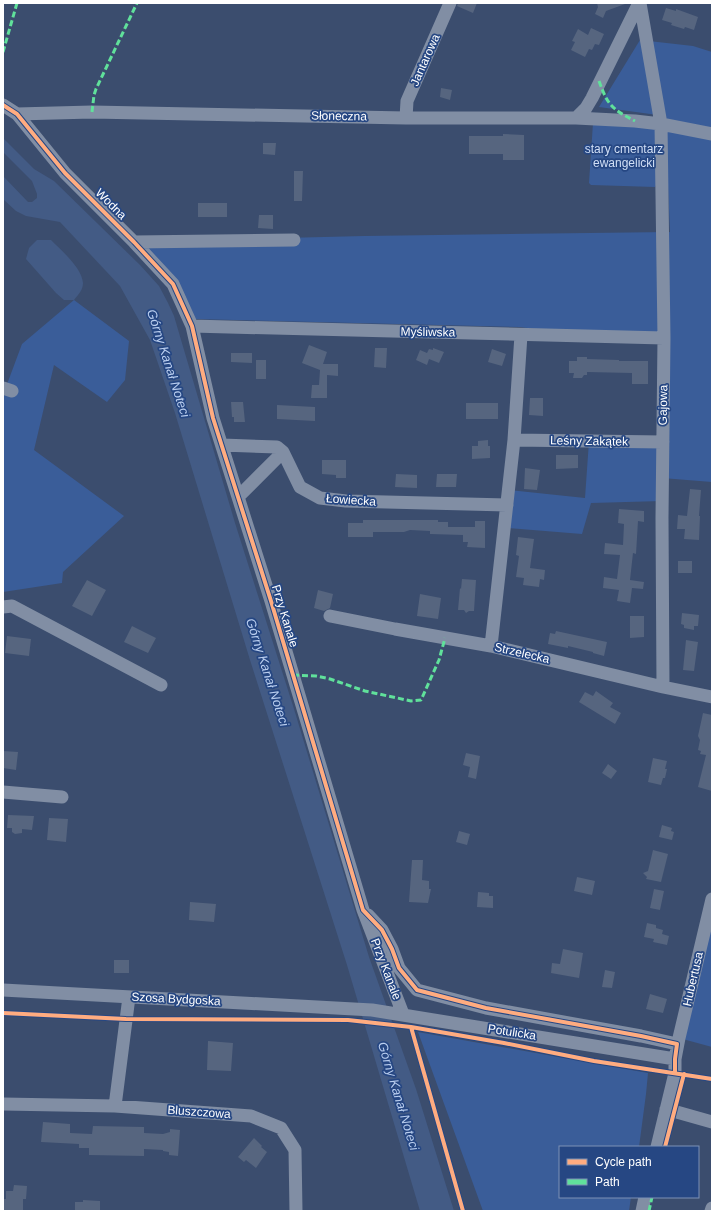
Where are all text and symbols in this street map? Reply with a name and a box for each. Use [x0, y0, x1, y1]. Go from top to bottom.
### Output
street label: Jantarowa [407, 32, 443, 88]
street label: Słoneczna [311, 109, 367, 123]
park label: stary cmentarz ewangelicki [585, 142, 663, 170]
street label: Wodna [93, 186, 130, 223]
water label: Górny Kanał Noteci [144, 307, 193, 420]
street label: Myśliwska [401, 325, 456, 339]
street label: Gajowa [656, 384, 670, 425]
street label: Leśny Zakątek [550, 433, 629, 449]
street label: Łowiecka [326, 491, 377, 509]
street label: Przy Kanale [269, 583, 301, 649]
water label: Górny Kanał Noteci [243, 616, 292, 729]
street label: Strzelecka [493, 640, 551, 666]
street label: Przy Kanale [368, 936, 404, 1002]
street label: Hubertusa [680, 950, 706, 1008]
street label: Szosa Bydgoska [131, 990, 221, 1008]
street label: Potulicka [487, 1021, 537, 1043]
water label: Górny Kanał Noteci [375, 1040, 422, 1153]
street label: Bluszczowa [167, 1103, 231, 1121]
legend [559, 1146, 699, 1198]
text: Cycle path [595, 1155, 652, 1169]
text: Path [595, 1175, 620, 1189]

